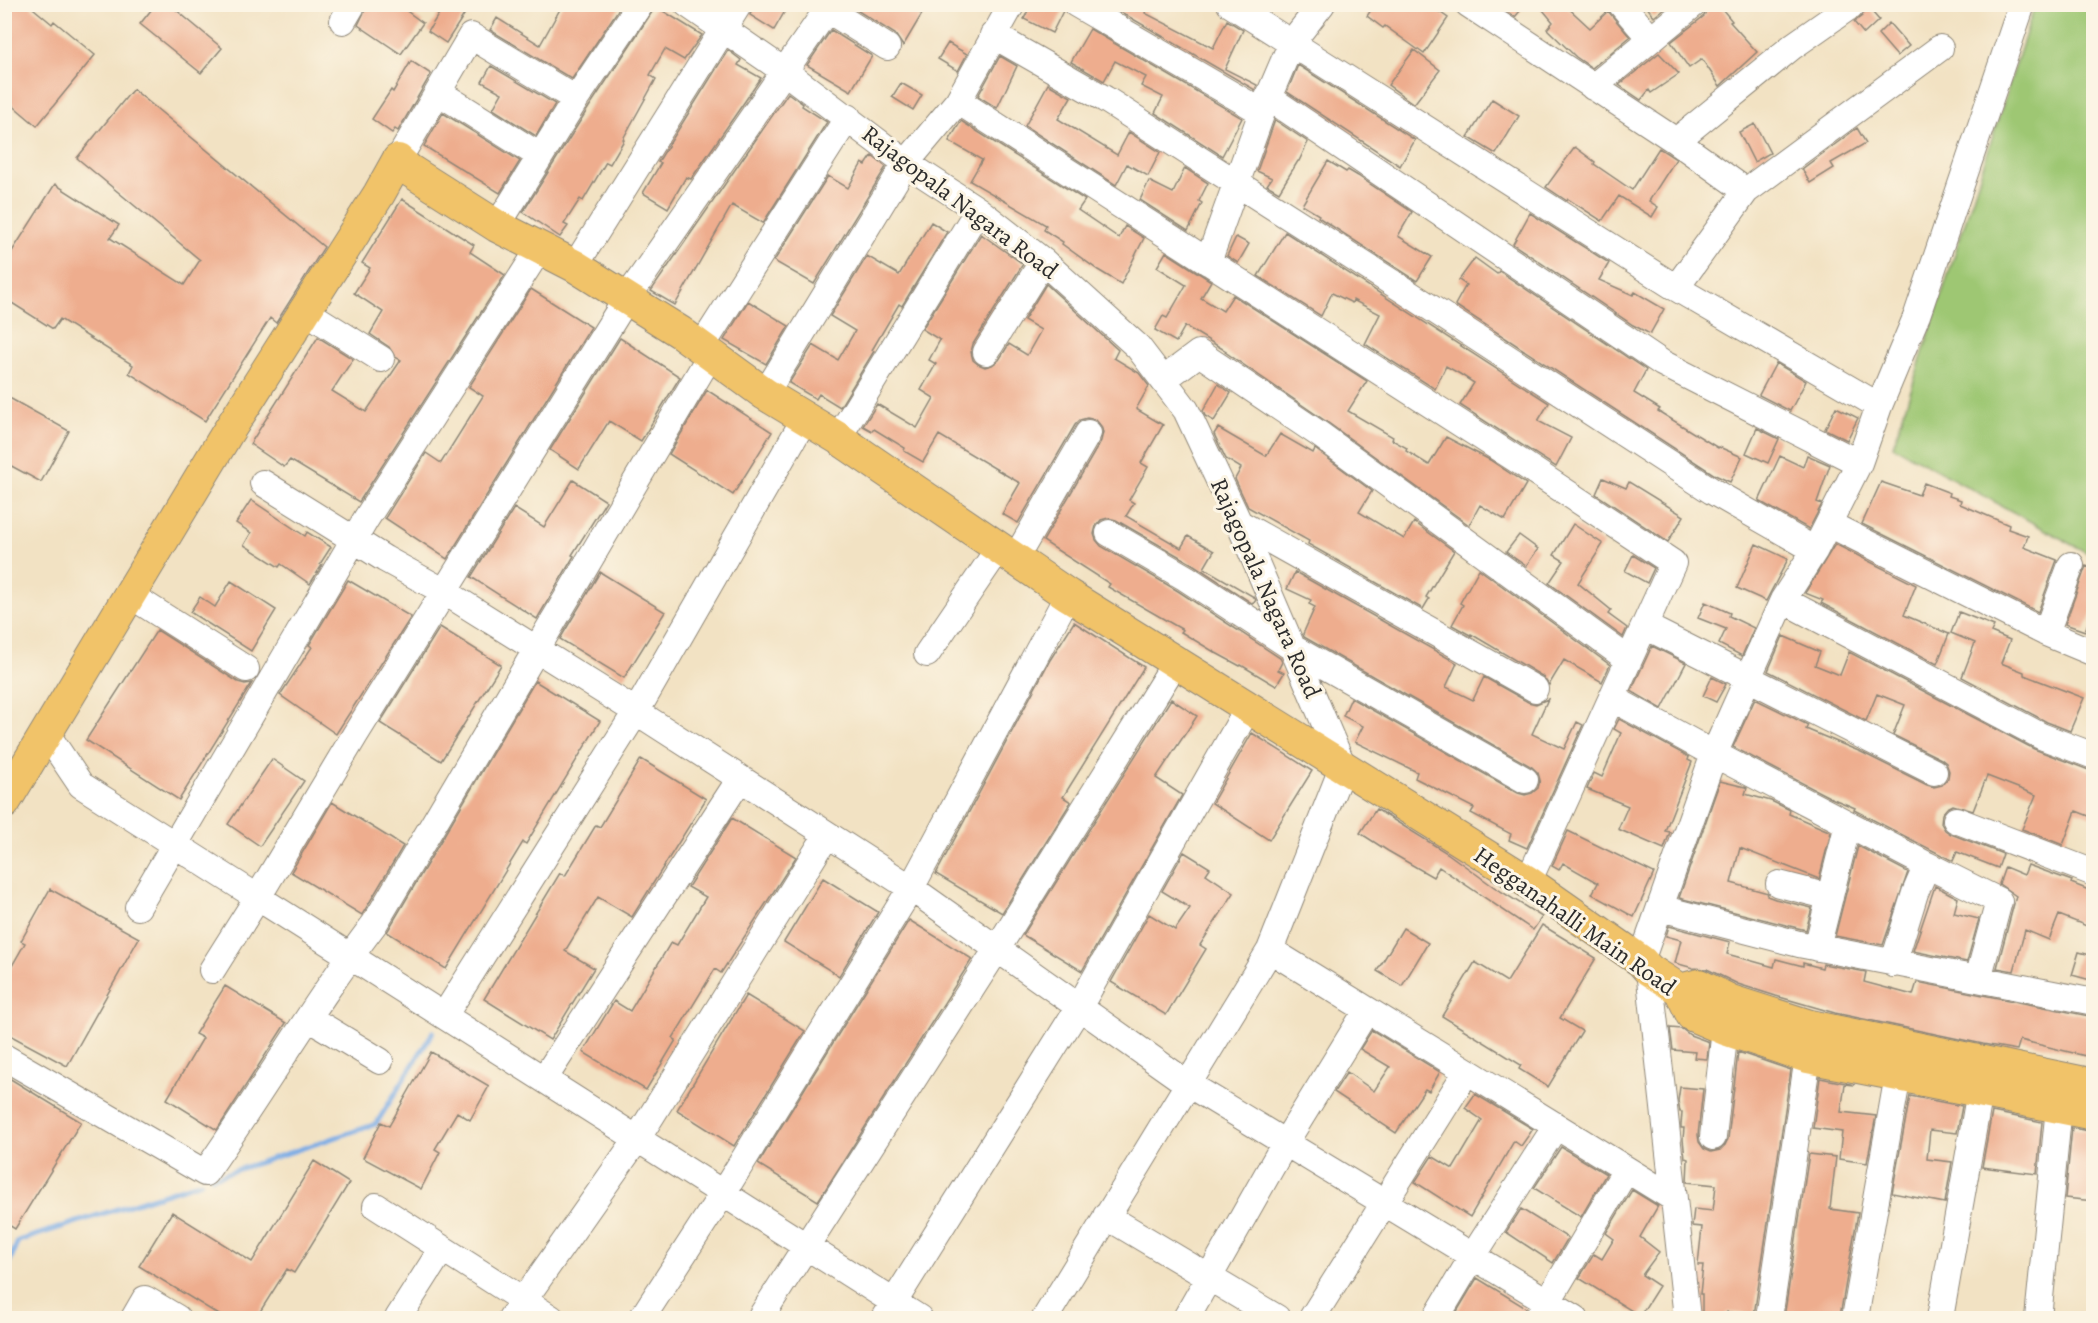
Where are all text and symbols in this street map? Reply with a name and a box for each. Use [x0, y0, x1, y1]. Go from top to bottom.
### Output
street label: Rajagopala Nagara Road [855, 118, 1065, 286]
street label: Rajagopala Nagara Road [1203, 473, 1329, 703]
street label: Hegganahalli Main Road [1467, 839, 1683, 1003]

